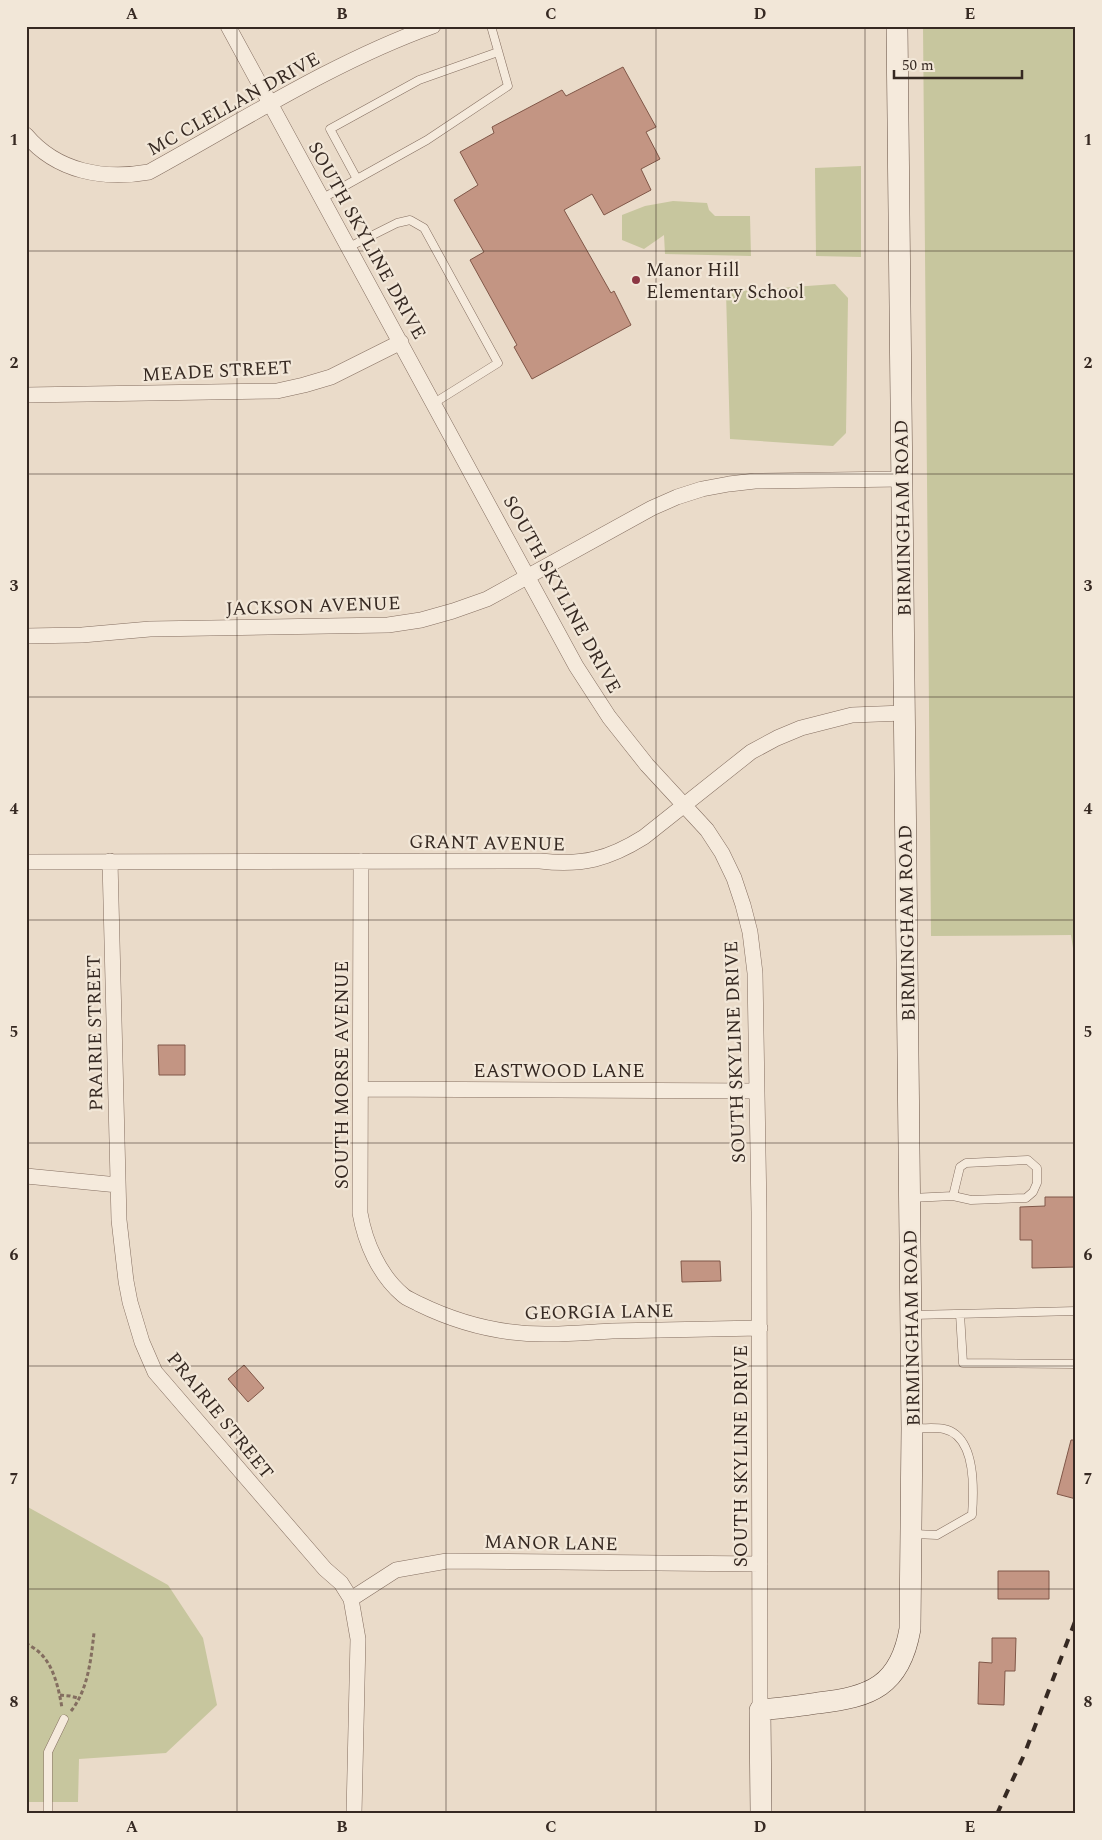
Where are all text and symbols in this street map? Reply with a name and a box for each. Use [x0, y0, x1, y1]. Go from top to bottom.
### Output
text: A [126, 2, 139, 26]
text: B [336, 2, 348, 26]
text: C [545, 2, 557, 26]
text: D [754, 2, 767, 26]
text: E [965, 2, 975, 26]
street label: MC CLELLAN DRIVE [142, 45, 325, 164]
scale bar [894, 48, 1022, 80]
text: 50 m [902, 54, 934, 77]
text: 1 [10, 128, 18, 152]
text: 1 [1084, 128, 1092, 152]
street label: SOUTH SKYLINE DRIVE [300, 136, 433, 345]
place label: Manor Hill Elementary School [646, 256, 804, 307]
marker: Manor Hill Elementary School [630, 274, 642, 286]
text: 2 [10, 351, 19, 375]
text: 2 [1084, 351, 1093, 375]
street label: MEADE STREET [142, 353, 293, 390]
street label: BIRMINGHAM ROAD [887, 419, 920, 617]
street label: SOUTH SKYLINE DRIVE [495, 490, 628, 699]
text: 3 [10, 574, 19, 598]
text: 3 [1084, 574, 1093, 598]
street label: JACKSON AVENUE [225, 589, 401, 624]
text: 4 [10, 797, 19, 821]
text: 4 [1084, 797, 1093, 821]
street label: BIRMINGHAM ROAD [891, 824, 924, 1022]
street label: GRANT AVENUE [409, 828, 565, 859]
street label: SOUTH SKYLINE DRIVE [717, 940, 754, 1164]
street label: PRAIRIE STREET [80, 954, 111, 1111]
street label: SOUTH MORSE AVENUE [328, 961, 357, 1189]
text: 5 [10, 1020, 18, 1044]
text: 5 [1084, 1020, 1092, 1044]
street label: EASTWOOD LANE [473, 1057, 645, 1086]
street label: BIRMINGHAM ROAD [896, 1229, 929, 1427]
text: 6 [10, 1243, 19, 1267]
text: 6 [1084, 1243, 1093, 1267]
street label: GEORGIA LANE [524, 1297, 674, 1328]
street label: SOUTH SKYLINE DRIVE [727, 1345, 756, 1567]
street label: PRAIRIE STREET [159, 1346, 280, 1486]
text: 7 [10, 1467, 19, 1491]
text: 7 [1084, 1467, 1093, 1491]
street label: MANOR LANE [484, 1528, 618, 1559]
text: 8 [10, 1690, 19, 1714]
text: 8 [1084, 1690, 1093, 1714]
text: A [126, 1815, 139, 1839]
text: B [336, 1815, 348, 1839]
text: C [545, 1815, 557, 1839]
text: D [754, 1815, 767, 1839]
text: E [965, 1815, 975, 1839]

